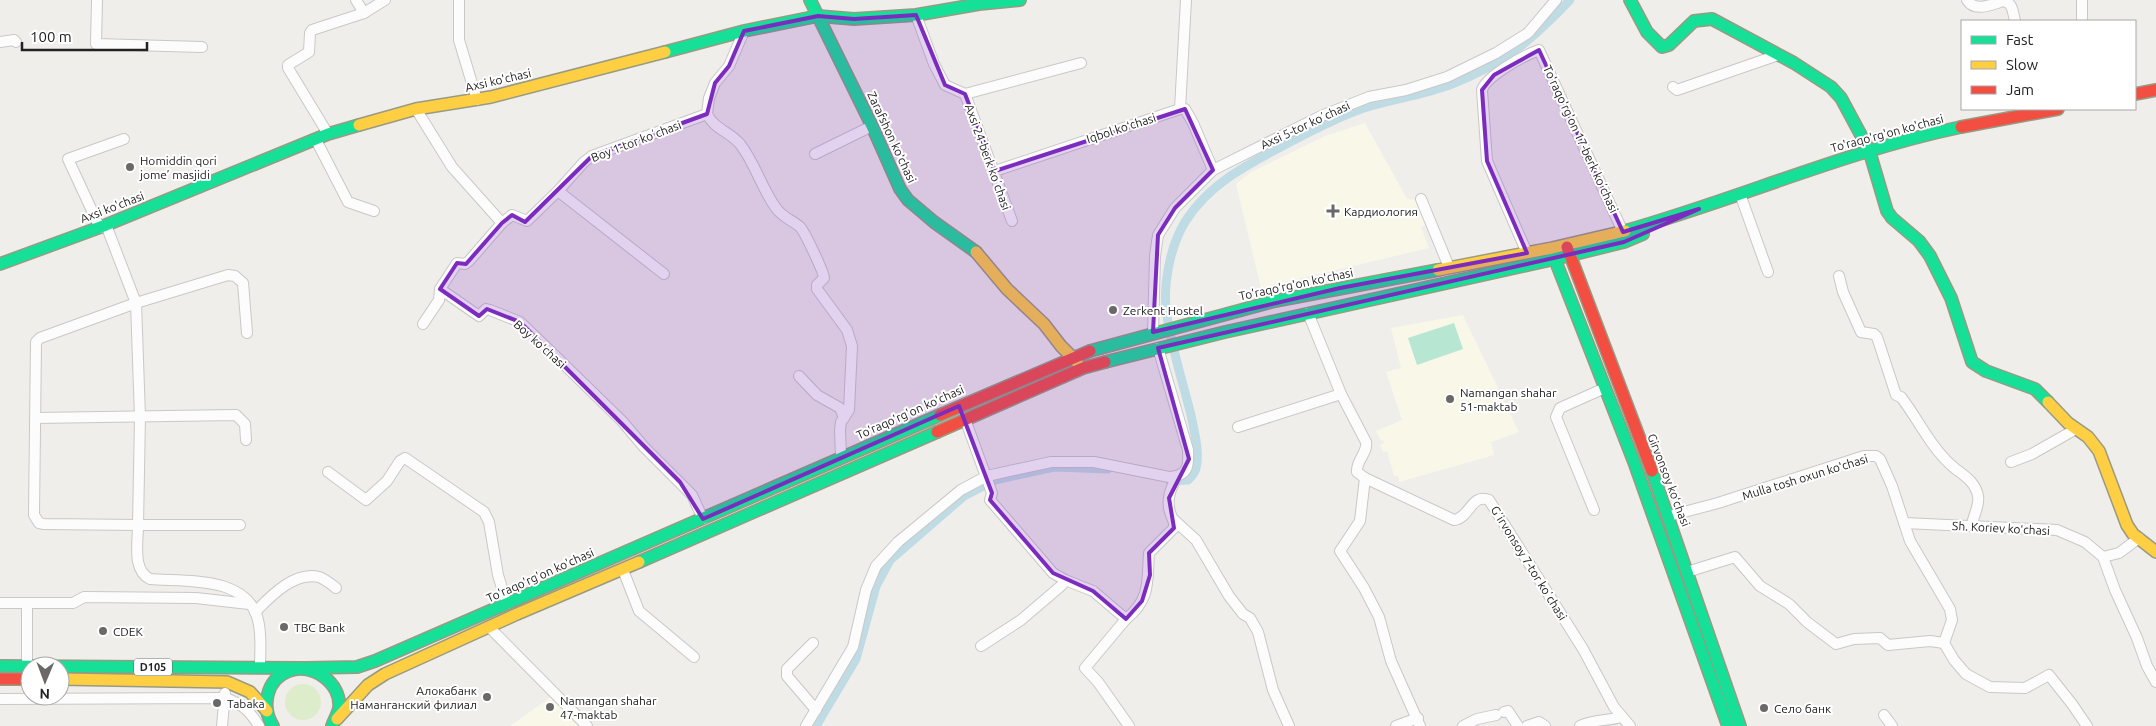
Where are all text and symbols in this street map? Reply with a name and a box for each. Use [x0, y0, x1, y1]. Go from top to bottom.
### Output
scale bar [22, 20, 148, 52]
legend [1961, 20, 2136, 110]
text: 100 m [30, 28, 72, 45]
text: Fast [2006, 31, 2034, 48]
text: Slow [2006, 56, 2039, 73]
street label: To'raqo'rg'on 17-berk koʼchasi [1541, 63, 1621, 215]
street label: Axsi ko'chasi [464, 66, 532, 94]
text: Jam [2006, 81, 2034, 98]
street label: Zarafshon koʻchasi [865, 89, 919, 185]
street label: Аxsi 5-tor koʼchasi [1258, 99, 1352, 151]
street label: Аxsi 24-berk koʼchasi [963, 102, 1013, 212]
street label: Iqbol koʻchasi [1085, 111, 1157, 145]
street label: To'raqo'rg'on ko'chasi [1829, 112, 1945, 154]
street label: Boy 1-tor koʼchasi [589, 118, 683, 164]
place label: Homiddin qori jome’ masjidi [139, 154, 217, 181]
marker: Homiddin qori jome’ masjidi [124, 161, 136, 173]
street label: Axsi ko'chasi [78, 189, 146, 225]
marker: Кардиология [1326, 204, 1340, 218]
place label: Кардиология [1344, 205, 1418, 218]
street label: To'raqo'rg'on ko'chasi [1238, 266, 1354, 302]
marker: Zerkent Hostel [1107, 304, 1119, 316]
place label: Zerkent Hostel [1123, 304, 1203, 317]
street label: Boy koʻchasi [511, 317, 569, 371]
street label: To'raqo'rg'on ko'chasi [854, 382, 966, 442]
place label: Namangan shahar 51-maktab [1460, 386, 1557, 413]
marker: Namangan shahar 51-maktab [1444, 393, 1456, 405]
street label: Girvonsoy koʻchasi [1645, 432, 1693, 528]
street label: Mulla tosh oxun koʻchasi [1741, 452, 1869, 502]
street label: Gʼirvonsoy 7-tor koʼchasi [1488, 504, 1570, 623]
street label: Sh. Koriev koʻchasi [1952, 519, 2050, 537]
street label: To'raqo'rg'on ko'chasi [484, 545, 596, 605]
marker: TBC Bank [278, 621, 290, 633]
place label: TBC Bank [294, 621, 345, 634]
marker: CDEK [97, 625, 109, 637]
place label: CDEK [113, 625, 144, 638]
north arrow [20, 656, 70, 706]
road number: D105 [134, 659, 172, 676]
place label: Алокабанк Наманганский филиал [350, 684, 477, 711]
text: N [39, 686, 50, 702]
marker: Алокабанк Наманганский филиал [481, 691, 493, 703]
place label: Namangan shahar 47-maktab [560, 694, 657, 721]
marker: Tabaka [211, 697, 223, 709]
place label: Tabaka [227, 697, 265, 710]
marker: Namangan shahar 47-maktab [544, 701, 556, 713]
marker: Село банк [1758, 702, 1770, 714]
place label: Село банк [1774, 702, 1831, 715]

